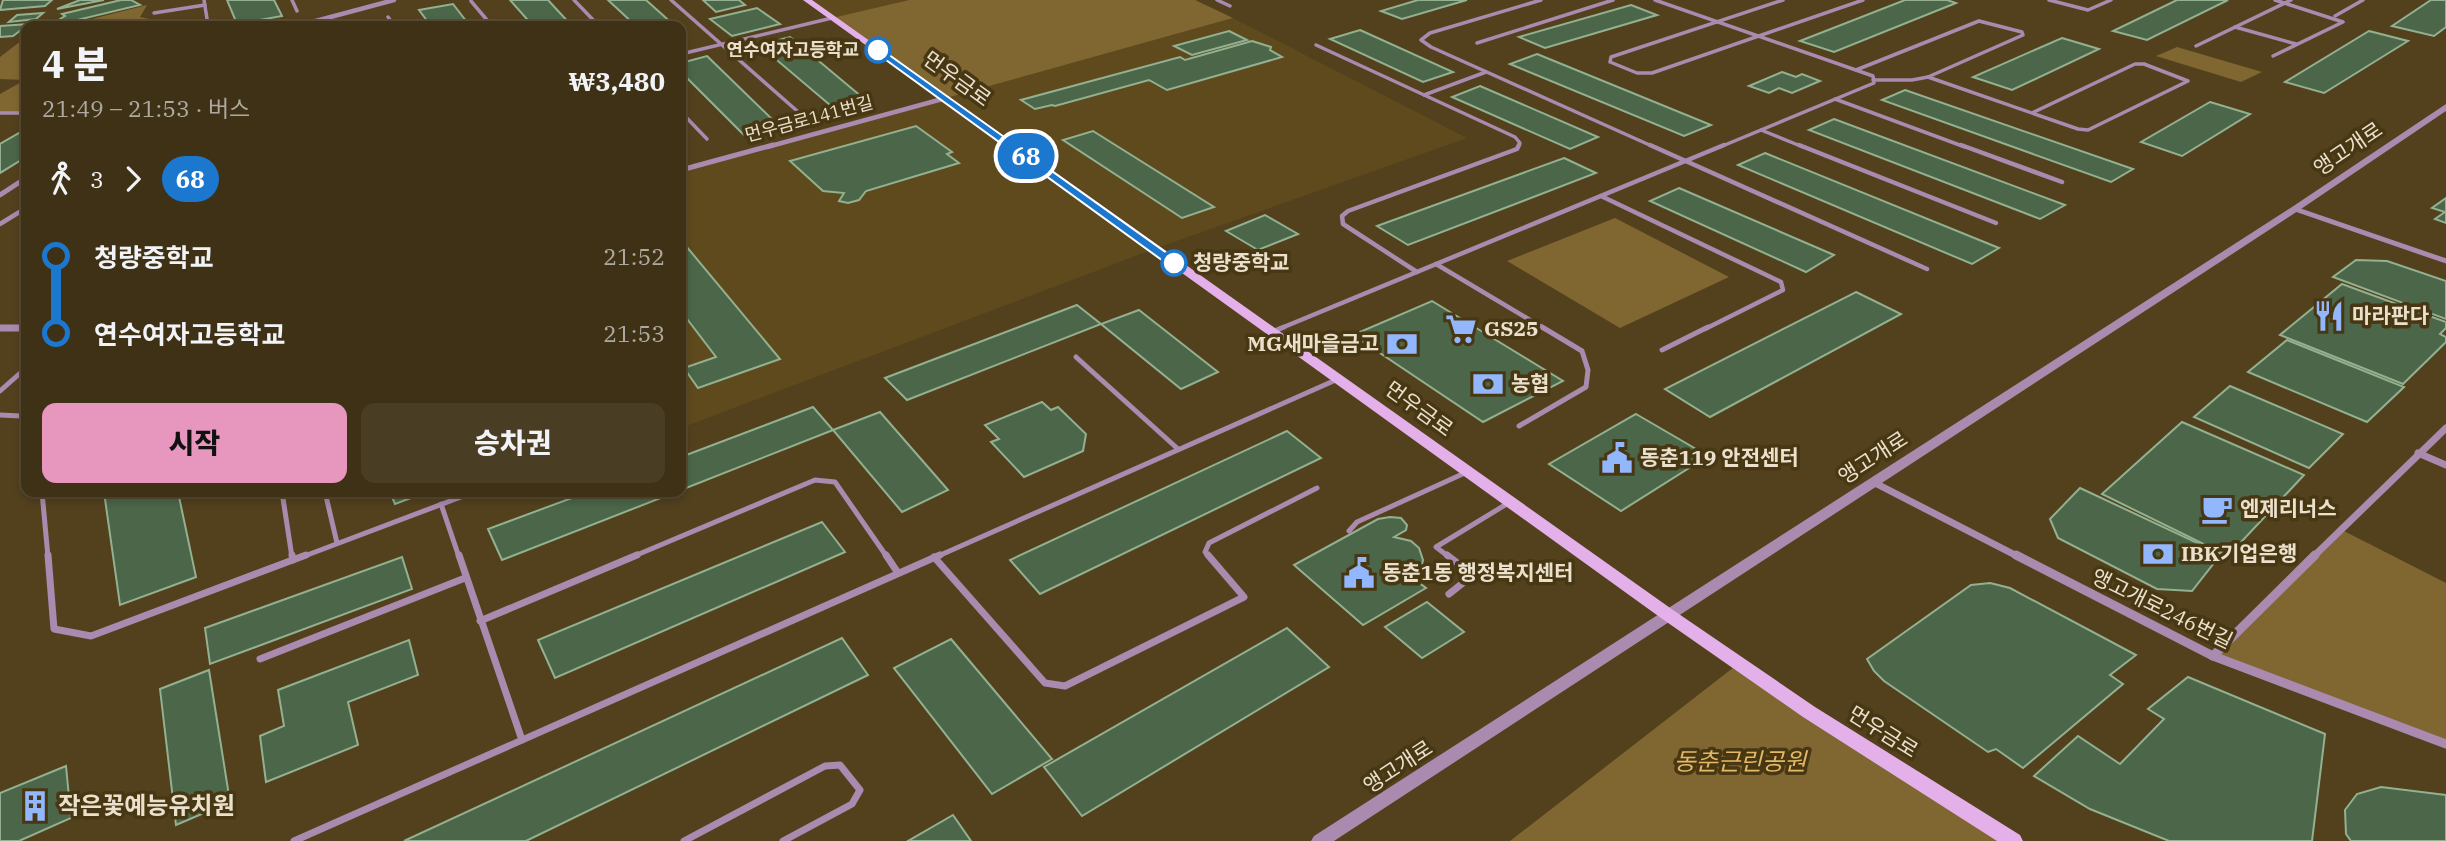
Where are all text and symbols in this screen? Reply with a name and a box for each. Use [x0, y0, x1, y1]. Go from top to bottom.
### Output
marker: 연수여자고등학교 [865, 37, 891, 63]
place label: 연수여자고등학교 [727, 38, 859, 61]
text: 4 분 [42, 39, 109, 88]
street label: 먼우금로 [918, 44, 997, 112]
text: ₩3,480 [569, 64, 665, 98]
street label: 먼우금로141번길 [742, 90, 875, 147]
text: 21:49 – 21:53 · 버스 [42, 93, 250, 123]
street label: 앵고개로 [2308, 115, 2387, 181]
line badge: 68 [995, 133, 1058, 179]
text: 68 [1012, 140, 1040, 172]
icon: walk [42, 160, 80, 198]
icon: forward [114, 160, 152, 198]
text: 68 [176, 163, 205, 195]
text: 3 [90, 164, 104, 194]
text: 청량중학교 [94, 240, 214, 274]
text: 21:52 [603, 241, 665, 271]
place label: 청량중학교 [1193, 248, 1290, 276]
marker: 청량중학교 [1161, 250, 1187, 276]
restaurant icon: 마라판다 [2312, 299, 2346, 333]
place label: 마라판다 [2352, 301, 2429, 329]
supermarket icon: GS25 [1444, 312, 1478, 346]
place label: GS25 [1484, 314, 1539, 342]
text: 연수여자고등학교 [94, 317, 285, 351]
text: 21:53 [603, 318, 665, 348]
bank icon: MG새마을금고 [1385, 327, 1419, 361]
place label: MG새마을금고 [1247, 329, 1379, 357]
bank icon: 농협 [1471, 367, 1505, 401]
place label: 농협 [1511, 369, 1550, 397]
street label: 먼우금로 [1380, 374, 1459, 442]
button: 시작 [42, 403, 347, 483]
button: 승차권 [361, 403, 665, 483]
street label: 앵고개로 [1832, 424, 1912, 490]
public building icon: 동춘119 안전센터 [1600, 441, 1634, 475]
place label: 동춘119 안전센터 [1640, 443, 1799, 471]
cafe icon: 엔제리너스 [2200, 492, 2234, 526]
place label: 엔제리너스 [2240, 494, 2337, 522]
bank icon: IBK기업은행 [2141, 537, 2175, 571]
place label: IBK기업은행 [2181, 539, 2297, 567]
public building icon: 동춘1동 행정복지센터 [1342, 556, 1376, 590]
place label: 동춘1동 행정복지센터 [1382, 558, 1573, 586]
street label: 앵고개로246번길 [2087, 562, 2238, 654]
street label: 먼우금로 [1843, 699, 1924, 764]
street label: 앵고개로 [1357, 733, 1437, 799]
park label: 동춘근린공원 [1674, 745, 1808, 777]
building icon: 작은꽃예능유치원 [18, 789, 52, 823]
place label: 작은꽃예능유치원 [58, 789, 235, 821]

